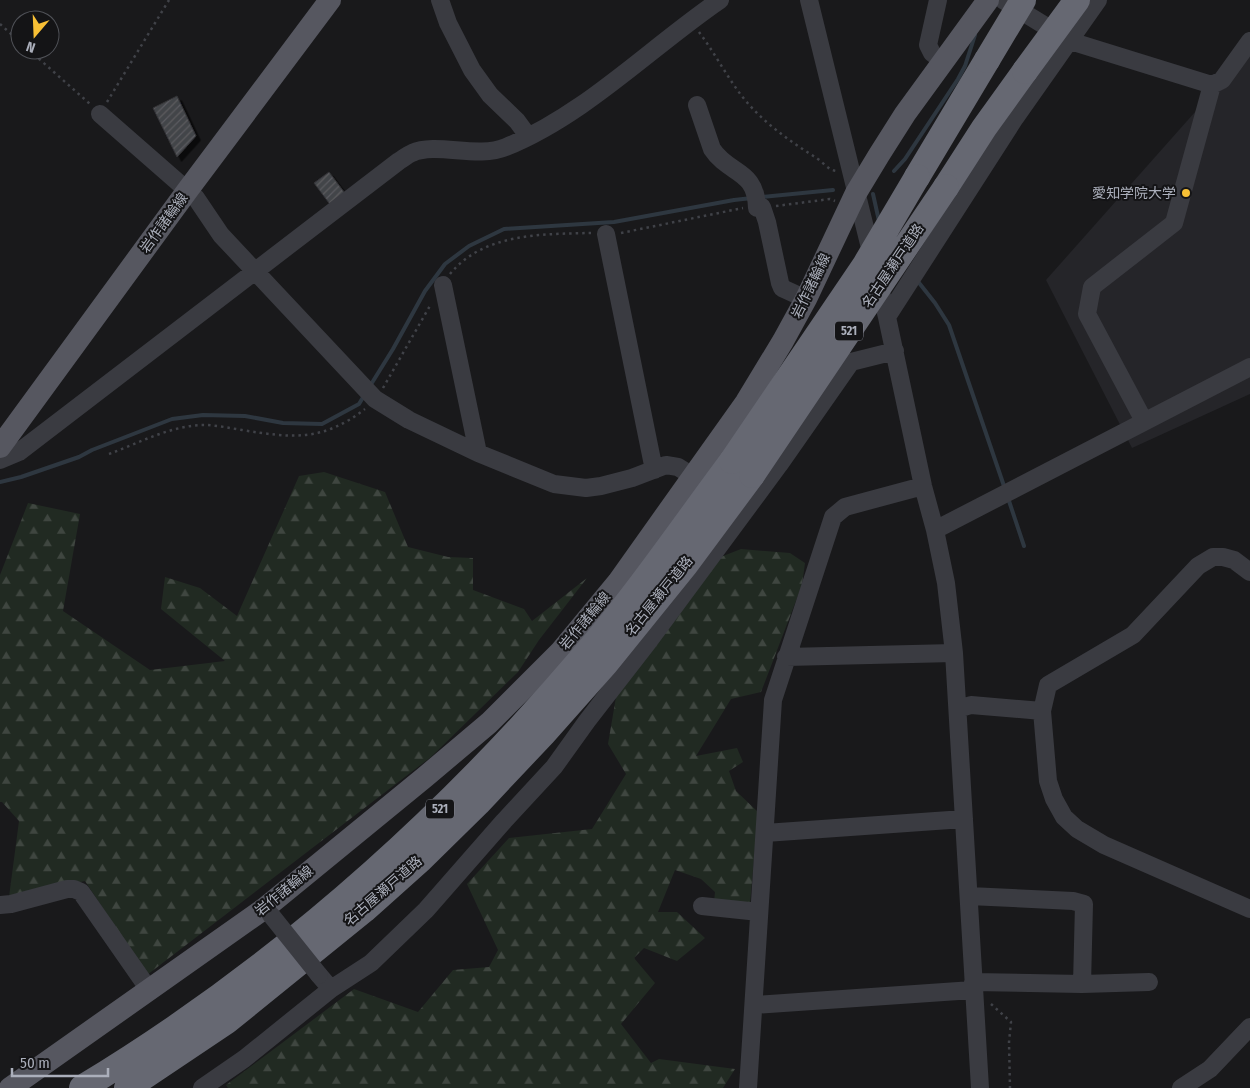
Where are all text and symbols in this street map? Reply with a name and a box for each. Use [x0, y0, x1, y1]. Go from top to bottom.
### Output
north arrow [10, 10, 60, 60]
text: N [24, 37, 38, 56]
place label: 愛知学院大学 [1092, 185, 1176, 202]
marker: 愛知学院大学 [1180, 187, 1192, 199]
street label: 岩作諸輪線 [137, 190, 191, 256]
street label: 名古屋瀬戸道路 [859, 221, 927, 311]
street label: 岩作諸輪線 [788, 251, 834, 321]
road number: 521 [835, 322, 863, 341]
street label: 名古屋瀬戸道路 [622, 553, 696, 639]
street label: 岩作諸輪線 [556, 589, 614, 653]
road number: 521 [426, 800, 454, 819]
street label: 名古屋瀬戸道路 [340, 852, 426, 930]
street label: 岩作諸輪線 [251, 862, 317, 920]
scale bar [12, 1046, 109, 1078]
text: 50 m [20, 1054, 50, 1072]

